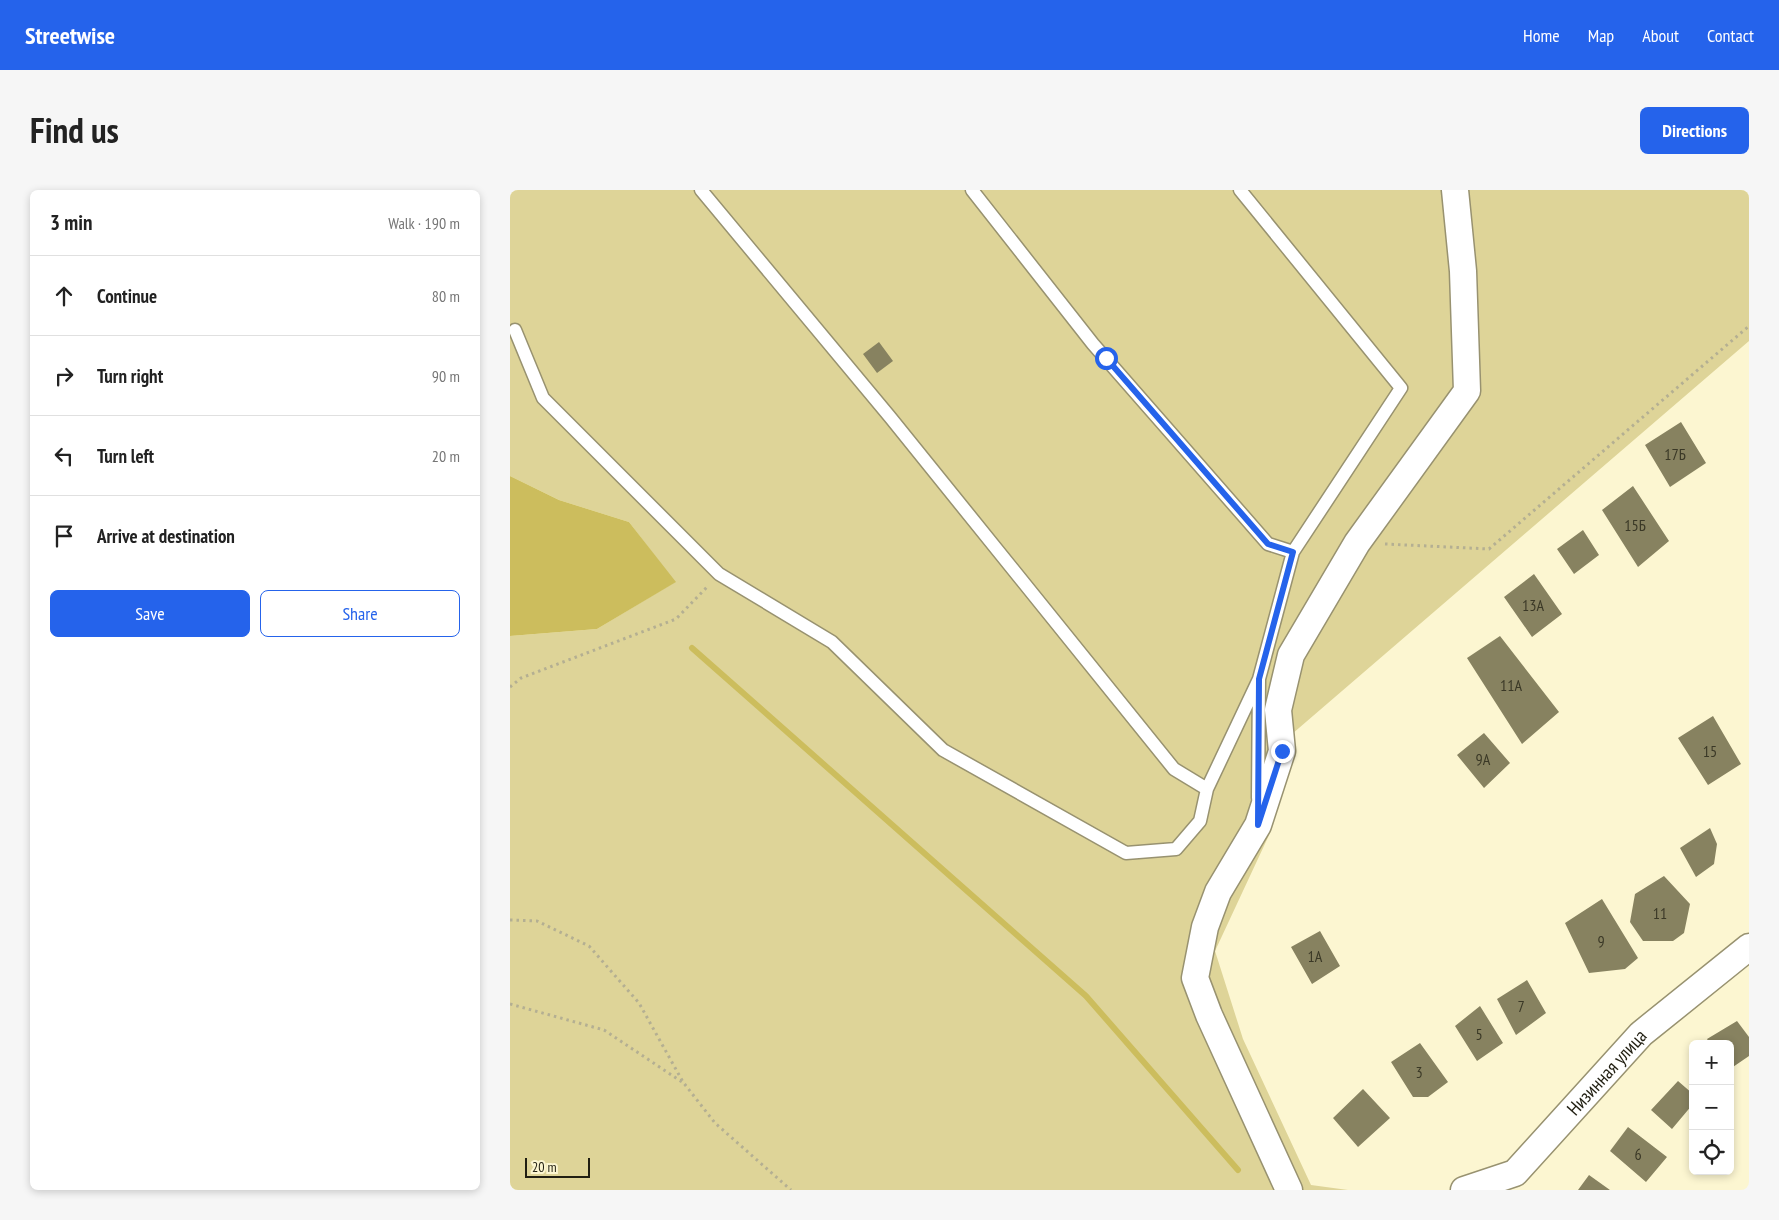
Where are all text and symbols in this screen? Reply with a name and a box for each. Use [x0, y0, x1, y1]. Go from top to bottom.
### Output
text: Streetwise [25, 20, 115, 51]
text: Home [1523, 24, 1560, 47]
text: Map [1588, 24, 1614, 47]
text: About [1642, 24, 1679, 47]
text: Contact [1707, 24, 1754, 47]
text: Find us [30, 107, 119, 153]
button: Directions [1640, 107, 1749, 154]
text: 3 min [50, 209, 92, 236]
text: Walk · 190 m [388, 213, 460, 233]
icon: ahead [50, 282, 78, 310]
text: Continue [97, 284, 157, 308]
text: 80 m [432, 286, 460, 306]
route start [1095, 347, 1118, 370]
icon: right [50, 362, 78, 390]
text: Turn right [97, 364, 163, 388]
text: 90 m [432, 366, 460, 386]
icon: left [50, 442, 78, 470]
text: Turn left [97, 444, 154, 468]
house number: 17Б [1664, 444, 1686, 464]
text: 20 m [432, 446, 460, 466]
house number: 15Б [1624, 515, 1646, 535]
icon: arrive [50, 522, 78, 550]
text: Arrive at destination [97, 524, 235, 548]
button: Save [50, 590, 250, 637]
button: Share [260, 590, 460, 637]
house number: 13А [1522, 595, 1544, 615]
house number: 11А [1500, 675, 1522, 695]
route end [1271, 740, 1294, 763]
house number: 15 [1703, 741, 1717, 761]
house number: 9А [1476, 749, 1491, 769]
house number: 11 [1653, 903, 1667, 923]
house number: 9 [1597, 931, 1605, 951]
house number: 1А [1308, 946, 1323, 966]
house number: 7 [1517, 996, 1525, 1016]
house number: 5 [1475, 1024, 1483, 1044]
street label: Низинная улица [1561, 1024, 1652, 1120]
map controls [1689, 1040, 1734, 1175]
button: + [1689, 1040, 1734, 1085]
house number: 3 [1415, 1062, 1423, 1082]
button: − [1689, 1085, 1734, 1130]
button: locate [1689, 1130, 1734, 1175]
house number: 6 [1634, 1144, 1642, 1164]
scale bar [525, 1155, 590, 1178]
text: 20 m [532, 1158, 557, 1176]

